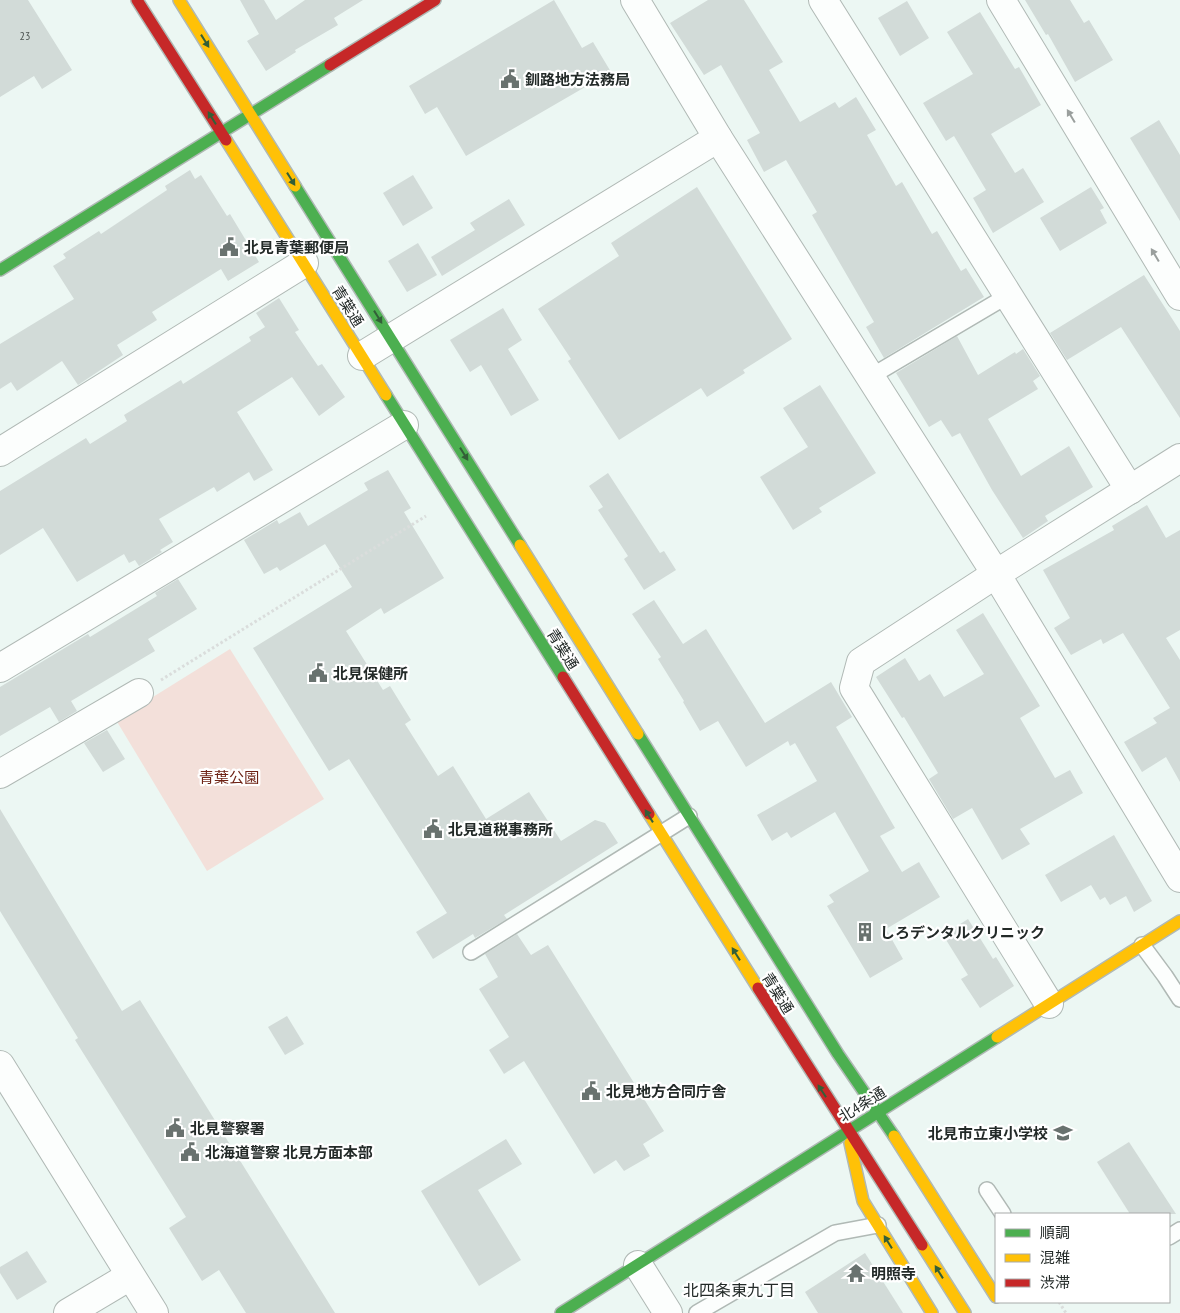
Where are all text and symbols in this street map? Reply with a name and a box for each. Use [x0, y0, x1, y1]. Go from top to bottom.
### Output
house number: 23 [20, 28, 30, 43]
one-way arrow [200, 35, 209, 48]
public building icon: 釧路地方法務局 [499, 68, 521, 90]
place label: 釧路地方法務局 [525, 70, 630, 89]
one-way arrow [1066, 109, 1075, 122]
one-way arrow [207, 112, 216, 125]
one-way arrow [287, 172, 296, 185]
public building icon: 北見青葉郵便局 [218, 236, 240, 258]
place label: 北見青葉郵便局 [244, 238, 349, 257]
one-way arrow [1150, 248, 1159, 261]
street label: 青葉通 [328, 282, 368, 330]
one-way arrow [373, 310, 382, 323]
one-way arrow [459, 448, 468, 461]
street label: 青葉通 [543, 625, 583, 673]
public building icon: 北見保健所 [307, 662, 329, 684]
place label: 北見保健所 [333, 664, 408, 683]
park label: 青葉公園 [199, 768, 259, 787]
one-way arrow [645, 809, 654, 822]
public building icon: 北見道税事務所 [422, 818, 444, 840]
place label: 北見道税事務所 [448, 820, 553, 839]
building icon: しろデンタルクリニック [854, 921, 876, 943]
place label: しろデンタルクリニック [880, 923, 1045, 942]
one-way arrow [731, 947, 740, 960]
street label: 青葉通 [758, 969, 798, 1017]
public building icon: 北見地方合同庁舎 [580, 1080, 602, 1102]
place label: 北見地方合同庁舎 [606, 1082, 727, 1101]
street label: 北4条通 [835, 1082, 889, 1126]
one-way arrow [817, 1084, 827, 1098]
public building icon: 北見警察署 [164, 1117, 186, 1139]
place label: 北見警察署 [190, 1119, 265, 1138]
school or university icon: 北見市立東小学校 [1052, 1122, 1074, 1144]
place label: 北見市立東小学校 [928, 1124, 1048, 1143]
public building icon: 北海道警察 北見方面本部 [179, 1141, 201, 1163]
place label: 北海道警察 北見方面本部 [205, 1143, 373, 1162]
legend [995, 1213, 1170, 1303]
text: 順調 [1040, 1223, 1070, 1242]
one-way arrow [884, 1235, 893, 1248]
text: 混雑 [1040, 1248, 1070, 1267]
temple icon: 明照寺 [845, 1262, 867, 1284]
place label: 明照寺 [871, 1264, 916, 1283]
one-way arrow [934, 1265, 943, 1278]
text: 渋滞 [1040, 1273, 1070, 1292]
district label: 北四条東九丁目 [683, 1280, 795, 1300]

